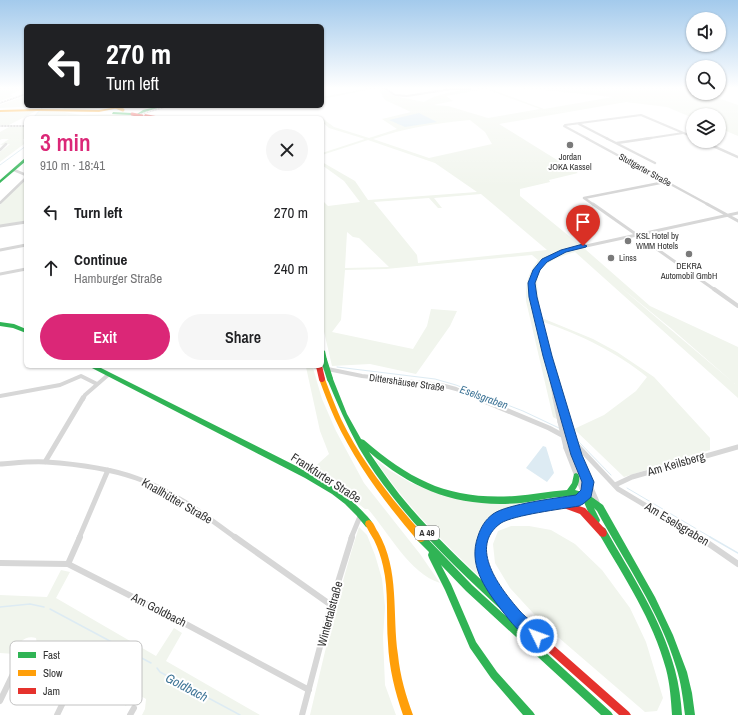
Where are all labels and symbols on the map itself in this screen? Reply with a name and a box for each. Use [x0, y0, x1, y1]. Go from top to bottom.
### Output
marker: Jordan JOKA Kassel [565, 140, 575, 150]
place label: Jordan JOKA Kassel [548, 151, 592, 173]
street label: Stuttgarter Straße [616, 151, 674, 189]
pin [566, 205, 600, 246]
place label: KSL Hotel by WMM Hotels [636, 230, 679, 252]
marker: KSL Hotel by WMM Hotels [623, 236, 633, 246]
marker: DEKRA Automobil GmbH [684, 249, 694, 259]
place label: Linss [619, 252, 637, 264]
marker: Linss [606, 253, 616, 263]
place label: DEKRA Automobil GmbH [660, 260, 717, 282]
street label: Dittershäuser Straße [368, 371, 446, 394]
water label: Eselsgraben [458, 382, 510, 412]
street label: Am Keilsberg [644, 448, 707, 480]
street label: Frankfurter Straße [288, 449, 364, 507]
street label: Knallhütter Straße [139, 474, 215, 528]
street label: Am Eselsgraben [641, 498, 712, 549]
road number: A 49 [415, 526, 439, 540]
street label: Wintertalstraße [314, 579, 346, 649]
street label: Am Goldbach [128, 589, 189, 631]
position arrow [516, 615, 558, 657]
legend [10, 641, 142, 705]
text: Fast [43, 648, 61, 662]
text: Slow [43, 666, 63, 680]
water label: Goldbach [163, 669, 211, 706]
text: Jam [43, 684, 60, 698]

